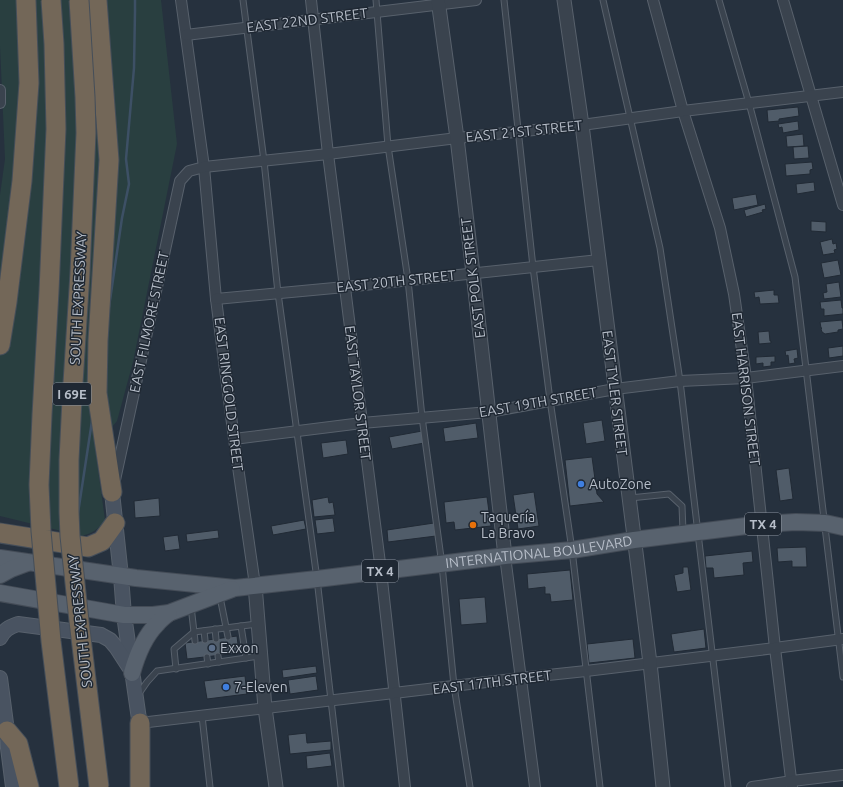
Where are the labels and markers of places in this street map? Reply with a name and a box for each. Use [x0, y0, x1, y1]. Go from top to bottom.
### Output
place label: AutoZone [589, 476, 651, 492]
marker: AutoZone [576, 479, 586, 489]
place label: Taquería La Bravo [481, 509, 535, 541]
marker: Taquería La Bravo [468, 520, 478, 530]
place label: Exxon [220, 640, 258, 656]
marker: Exxon [207, 643, 217, 653]
place label: 7-Eleven [234, 679, 288, 695]
marker: 7-Eleven [221, 682, 231, 692]

